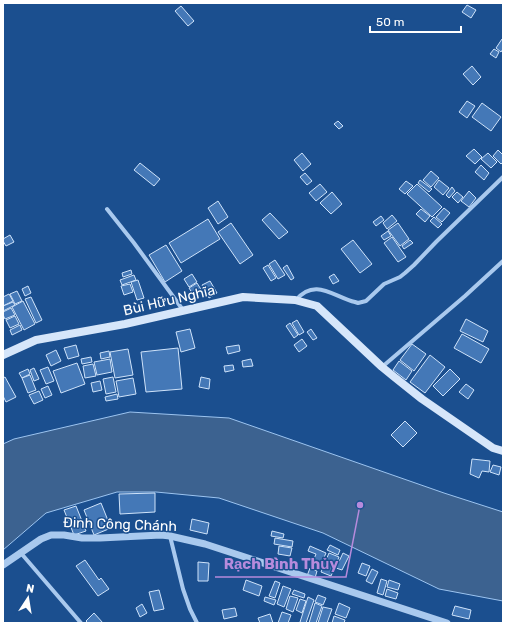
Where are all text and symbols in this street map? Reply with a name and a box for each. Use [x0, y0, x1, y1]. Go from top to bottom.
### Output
scale bar [370, 8, 461, 34]
text: 50 m [376, 15, 404, 29]
street label: Bùi Hữu Nghĩa [122, 282, 217, 319]
street label: Đinh Công Chánh [63, 514, 177, 535]
callout: Rạch Bình Thủy [215, 550, 346, 577]
text: Rạch Bình Thủy [224, 555, 338, 573]
north arrow [8, 578, 48, 618]
text: N [25, 582, 35, 596]

